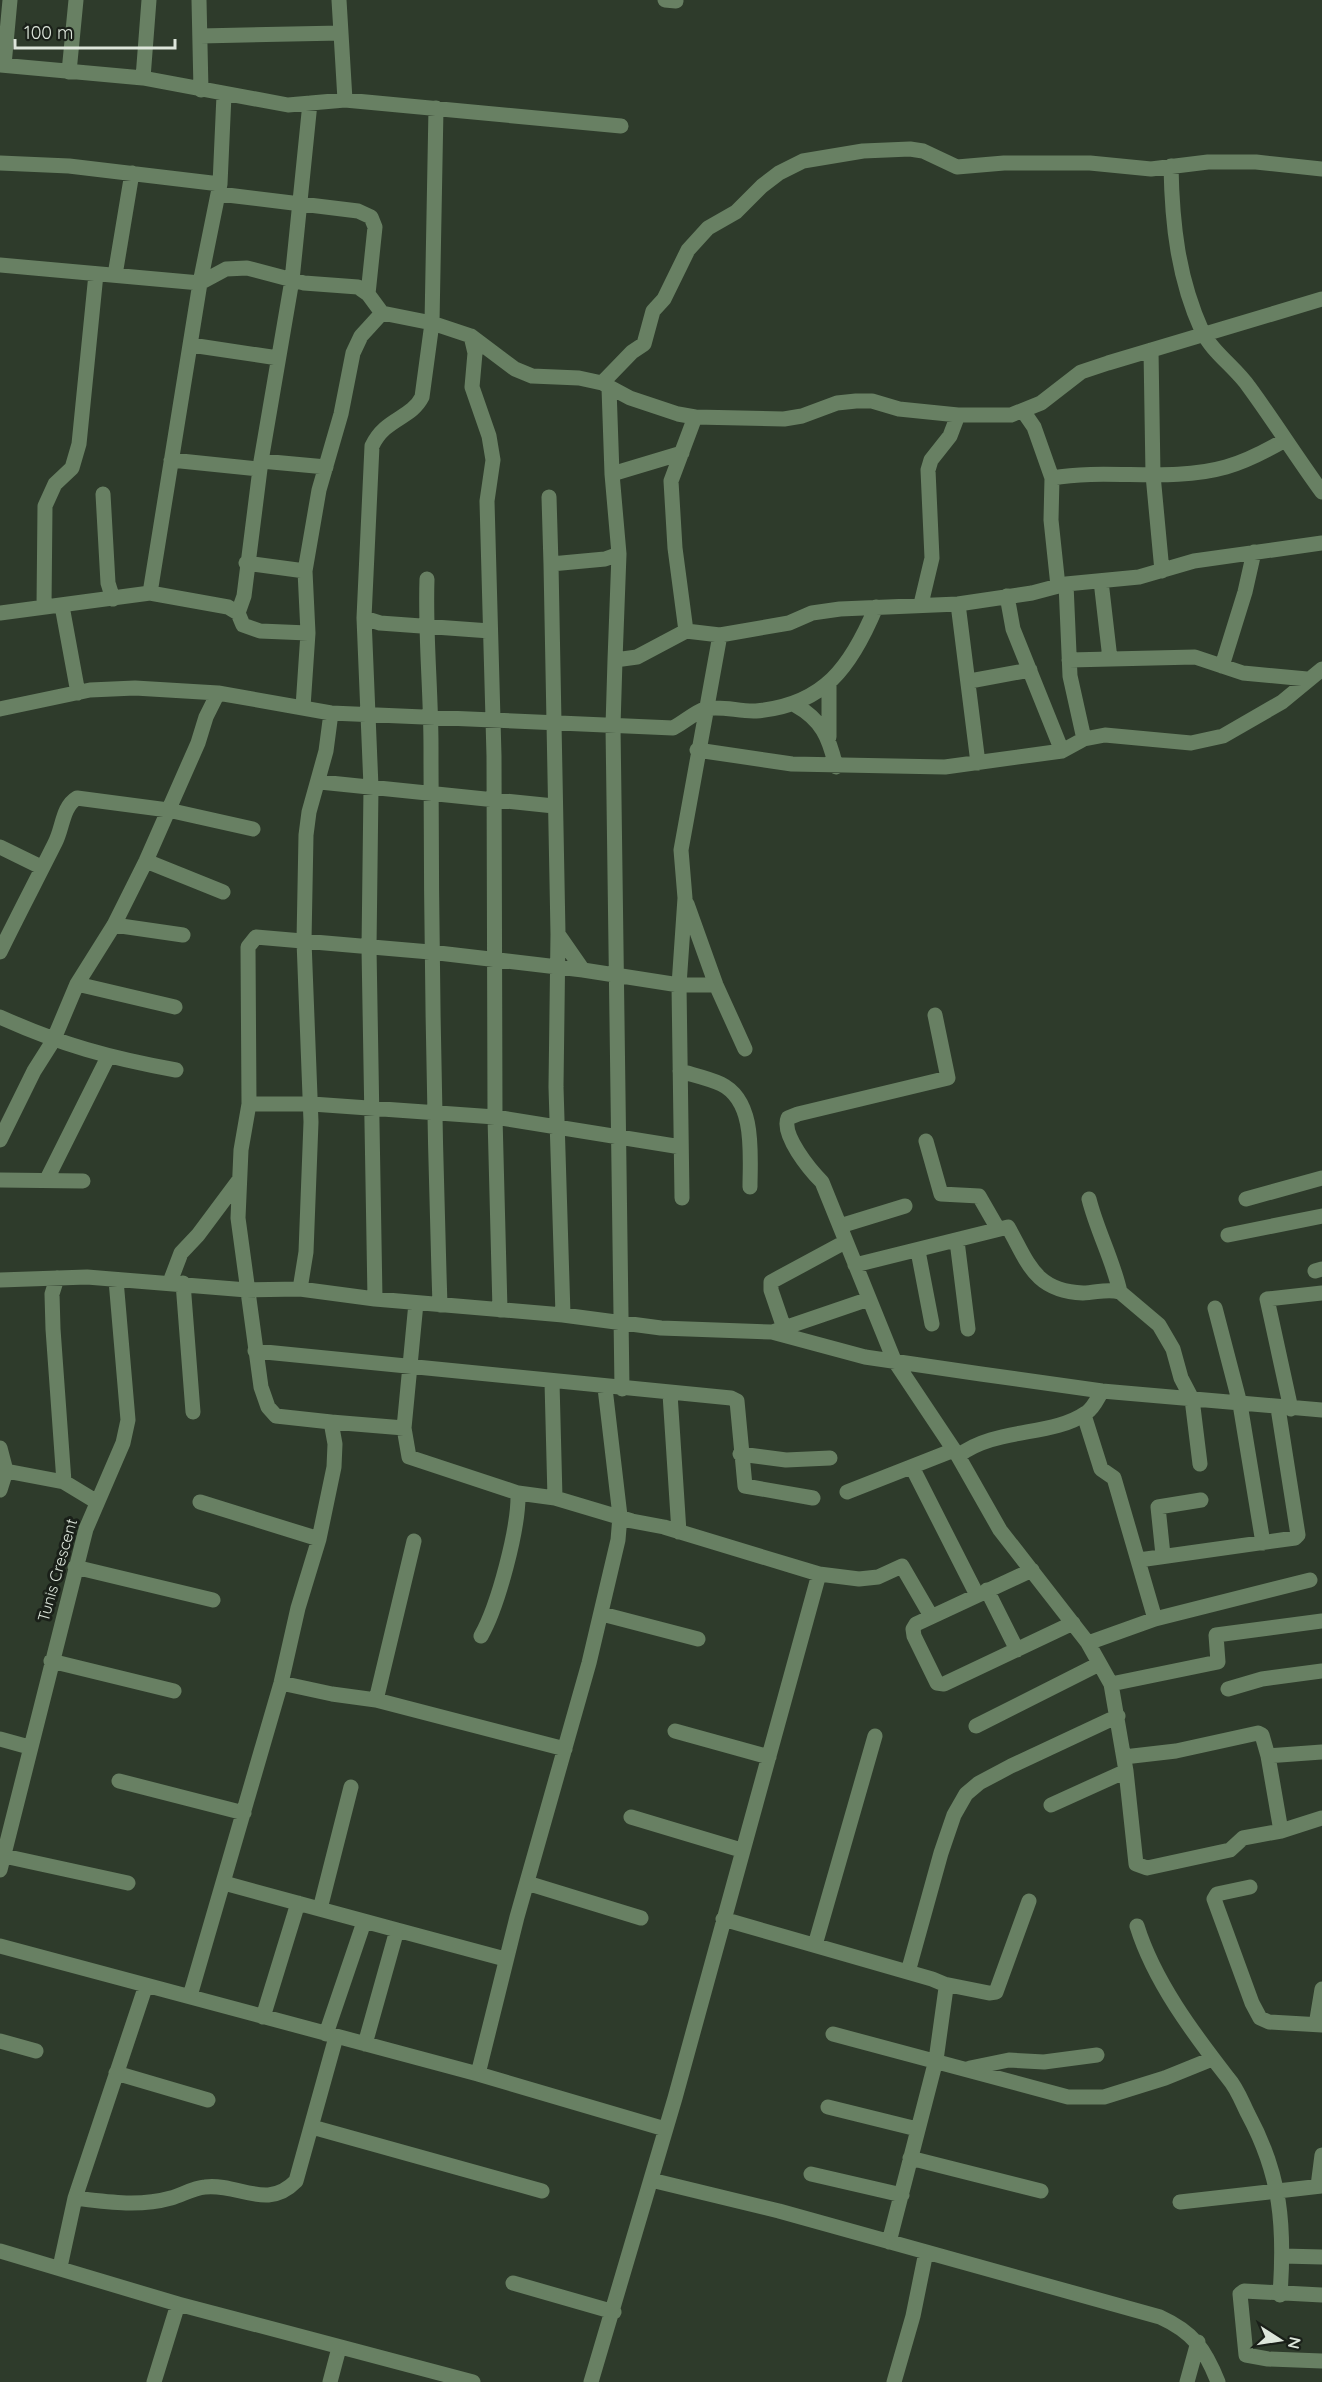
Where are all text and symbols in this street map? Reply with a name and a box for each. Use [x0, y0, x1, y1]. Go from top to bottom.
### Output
scale bar [15, 12, 176, 50]
text: 100 m [24, 21, 73, 44]
street label: Tunis Crescent [33, 1516, 81, 1624]
north arrow [1250, 2310, 1310, 2370]
text: N [1284, 2335, 1306, 2351]

